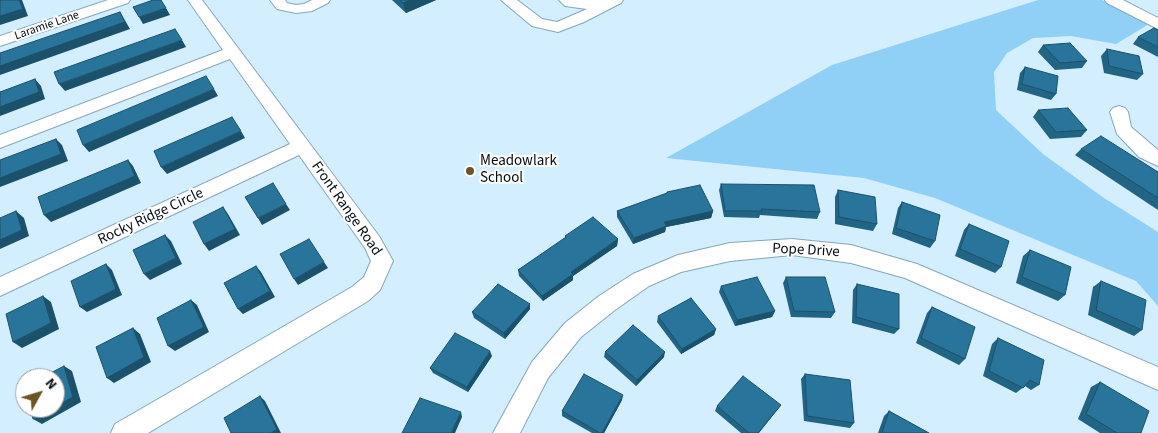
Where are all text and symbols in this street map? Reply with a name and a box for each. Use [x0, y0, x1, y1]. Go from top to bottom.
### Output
street label: Laramie Lane [13, 8, 81, 44]
place label: Meadowlark School [480, 153, 557, 188]
street label: Front Range Road [307, 158, 385, 260]
marker: Meadowlark School [464, 165, 476, 177]
street label: Rocky Ridge Circle [95, 185, 207, 249]
street label: Pope Drive [772, 240, 840, 262]
north arrow [15, 368, 65, 418]
text: N [40, 374, 62, 394]

